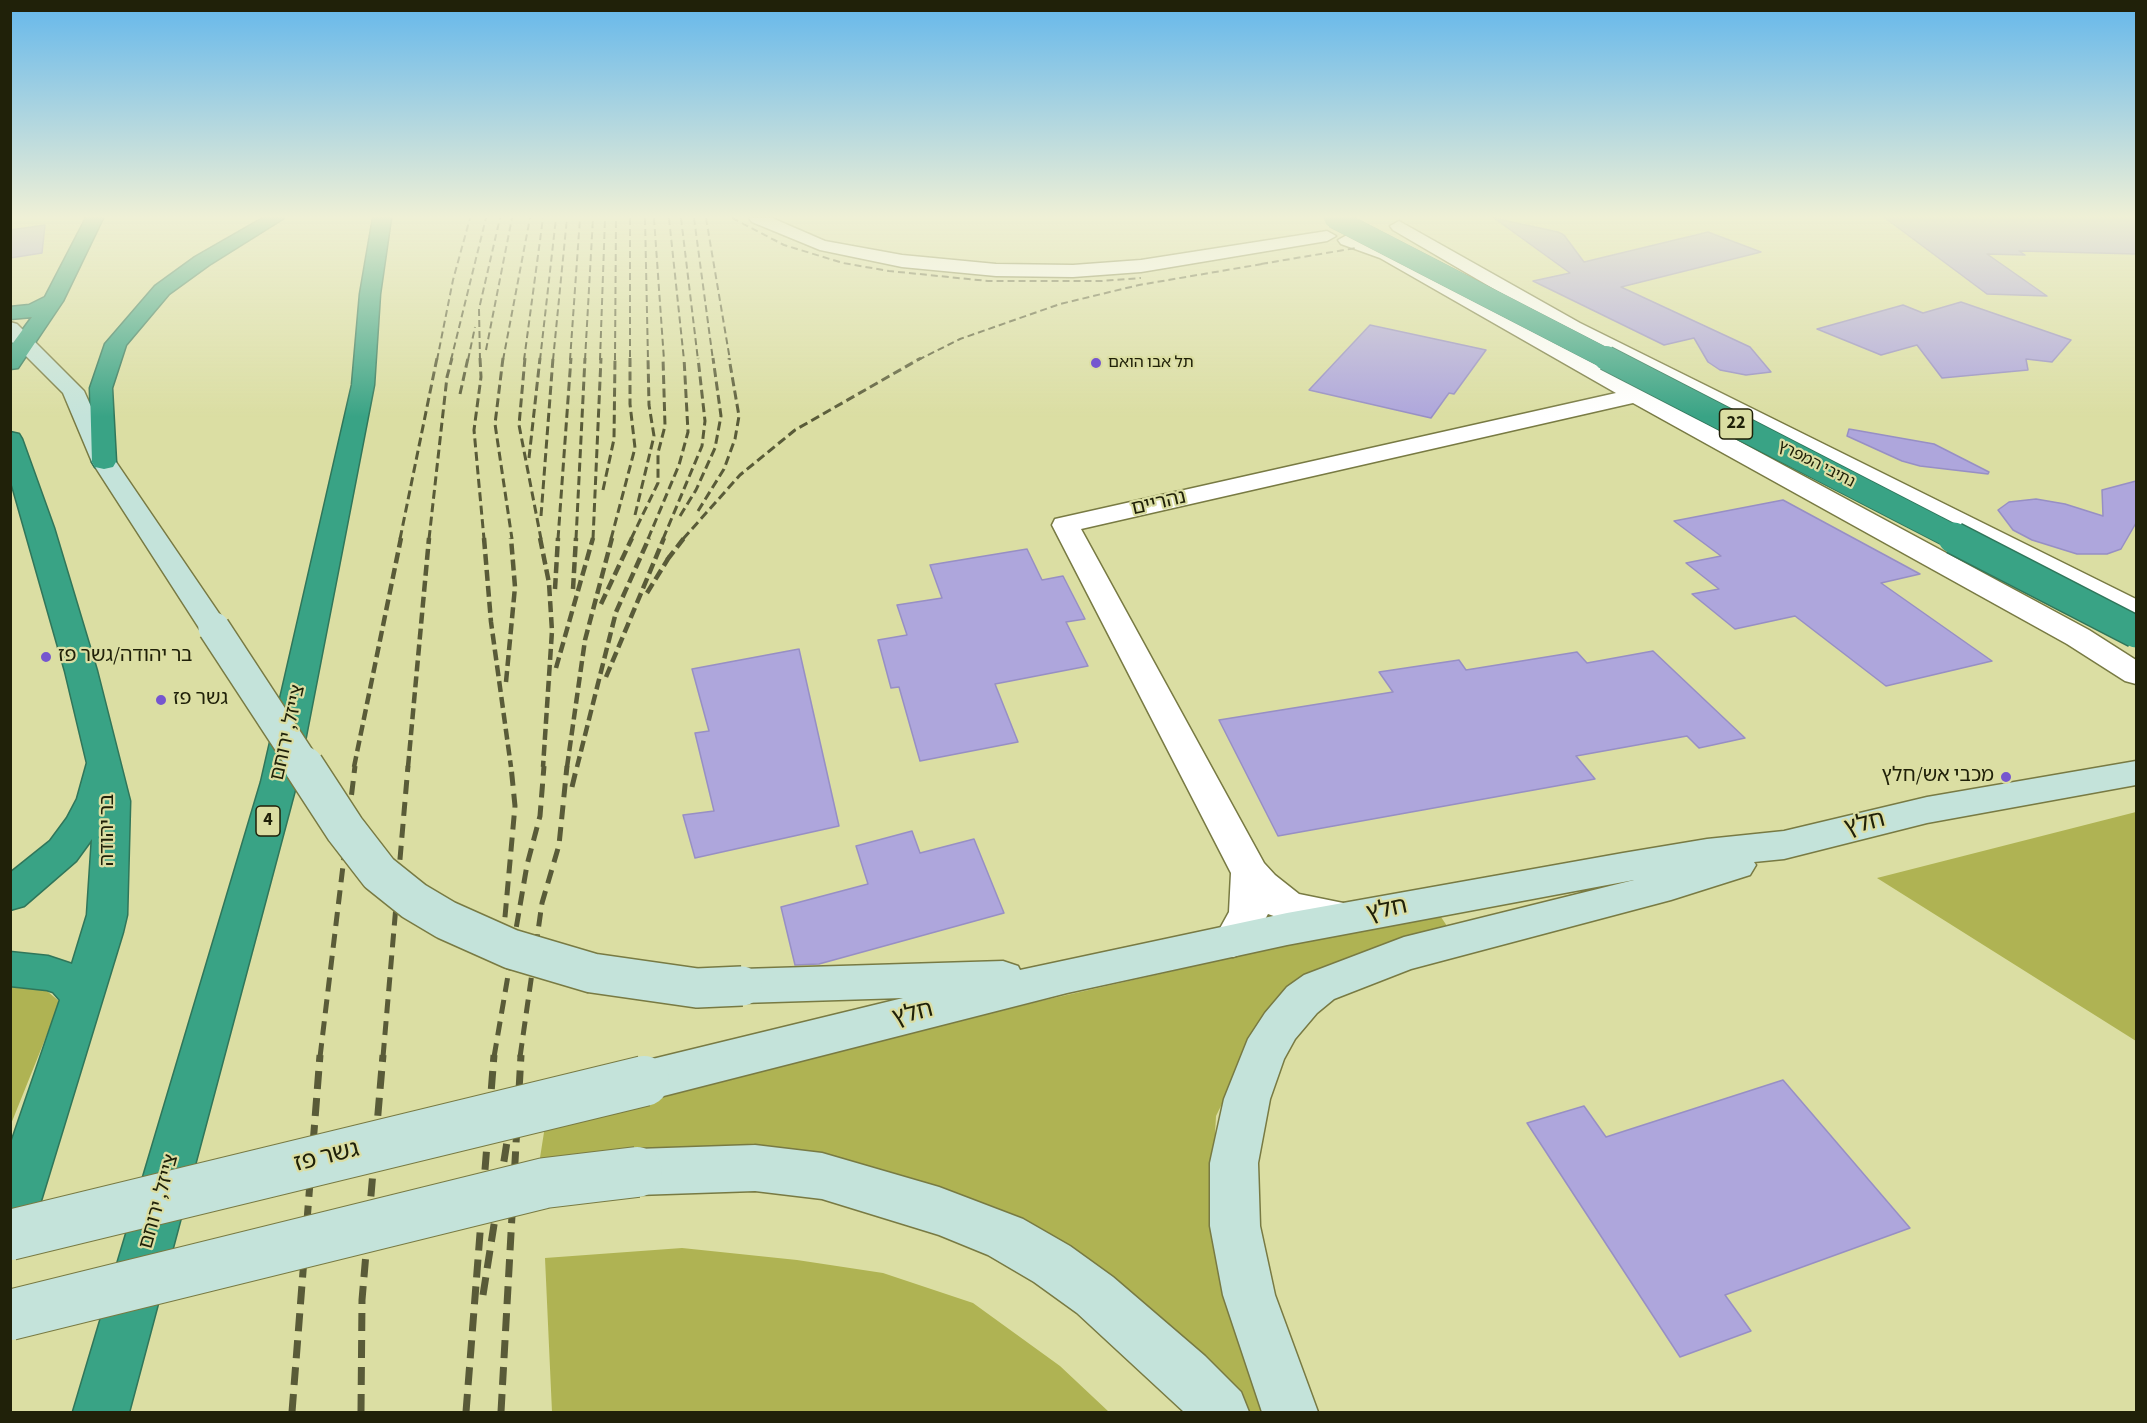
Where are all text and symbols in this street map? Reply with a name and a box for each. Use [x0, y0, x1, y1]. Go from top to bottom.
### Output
place label: תל אבו הואם [1108, 353, 1194, 373]
marker: תל אבו הואם [1089, 356, 1103, 370]
road number: 22 [1720, 409, 1752, 439]
street label: נתיבי המפרץ [1774, 437, 1858, 493]
street label: נהריים [1129, 486, 1189, 522]
place label: בר יהודה/גשר פז [58, 645, 192, 669]
marker: בר יהודה/גשר פז [39, 650, 53, 664]
street label: צייזל, ירוחם [266, 683, 312, 783]
place label: גשר פז [173, 688, 228, 712]
marker: גשר פז [154, 693, 168, 707]
place label: מכבי אש/חלץ [1881, 765, 1994, 789]
marker: מכבי אש/חלץ [1999, 770, 2013, 784]
street label: בר יהודה [97, 794, 121, 866]
road number: 4 [256, 806, 280, 836]
street label: חלץ [1842, 806, 1888, 844]
street label: חלץ [1364, 893, 1410, 929]
street label: חלץ [890, 996, 936, 1034]
street label: גשר פז [291, 1136, 363, 1180]
street label: צייזל, ירוחם [135, 1152, 185, 1252]

